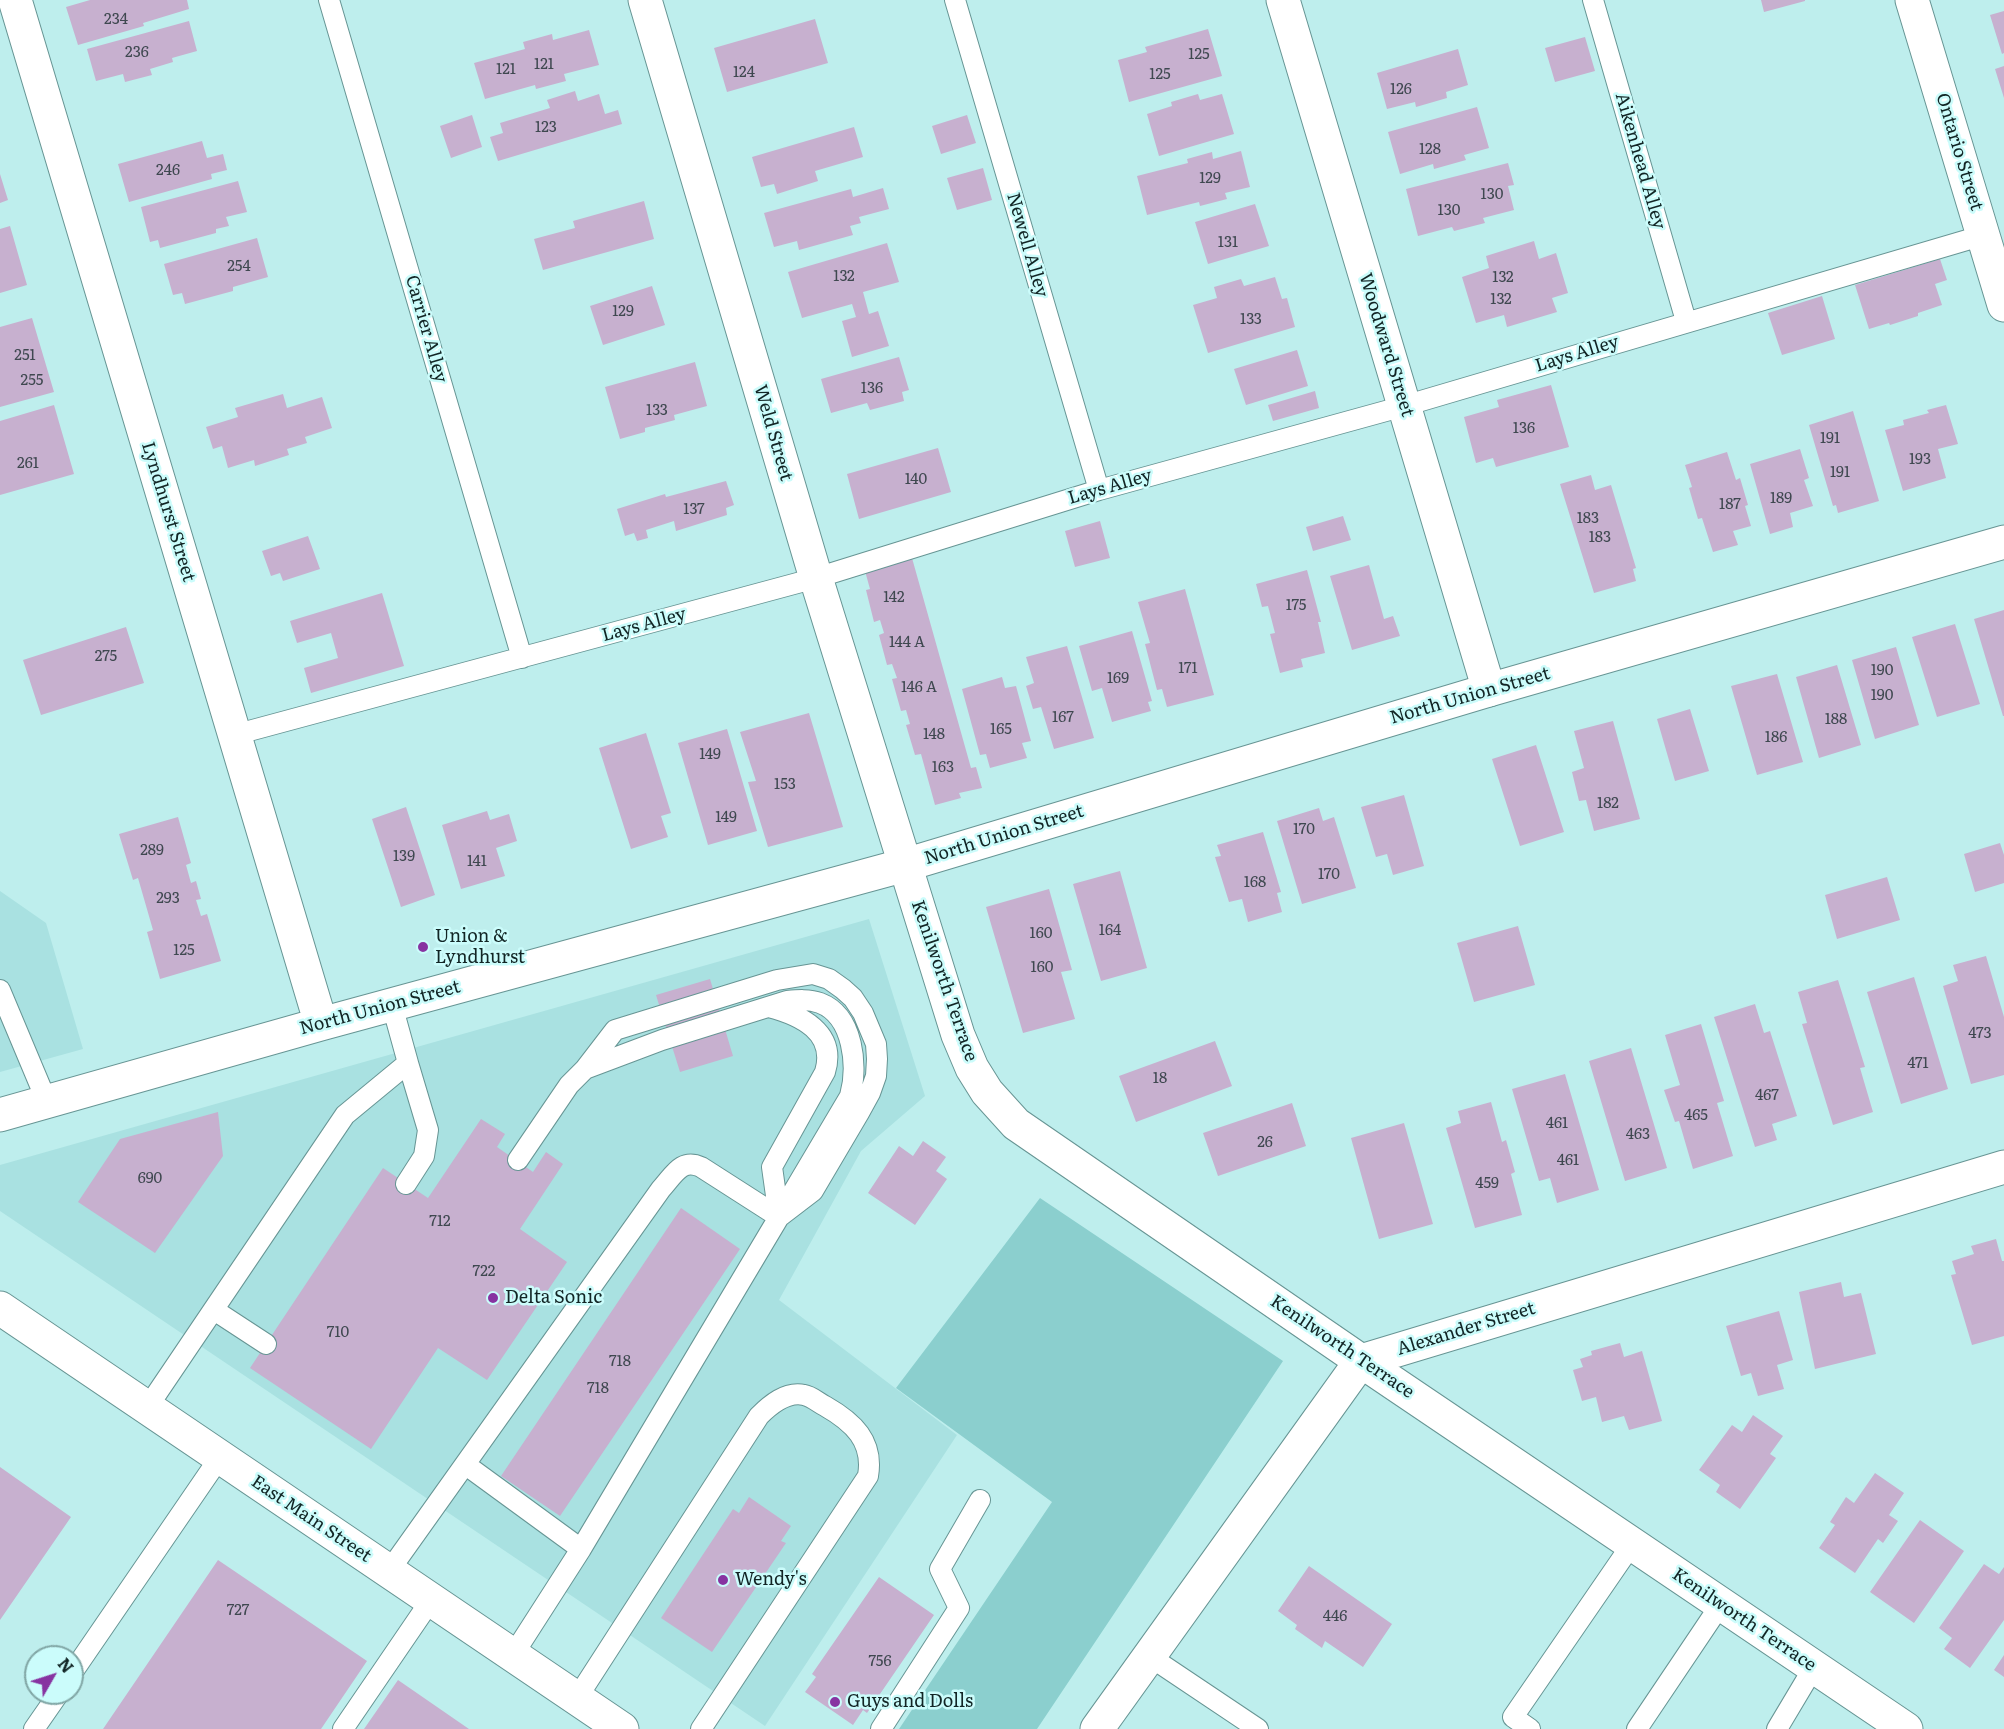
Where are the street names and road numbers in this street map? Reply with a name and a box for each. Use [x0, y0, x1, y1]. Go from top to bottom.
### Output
street label: Aikenhead Alley [1610, 90, 1670, 232]
street label: Ontario Street [1931, 91, 1987, 213]
street label: Newell Alley [1002, 190, 1052, 300]
street label: Woodward Street [1354, 271, 1418, 419]
street label: Carrier Alley [400, 273, 452, 385]
street label: Lays Alley [1533, 331, 1621, 377]
street label: Weld Street [749, 382, 797, 484]
street label: Lyndhurst Street [136, 439, 200, 585]
street label: Lays Alley [1066, 465, 1154, 509]
street label: Lays Alley [599, 603, 689, 647]
street label: North Union Street [1388, 663, 1552, 729]
street label: North Union Street [922, 801, 1086, 869]
street label: Kenilworth Terrace [906, 898, 982, 1064]
street label: North Union Street [297, 976, 463, 1040]
street label: Kenilworth Terrace [1266, 1291, 1418, 1403]
street label: Alexander Street [1394, 1298, 1538, 1360]
street label: East Main Street [247, 1471, 375, 1567]
street label: Kenilworth Terrace [1668, 1564, 1820, 1676]

